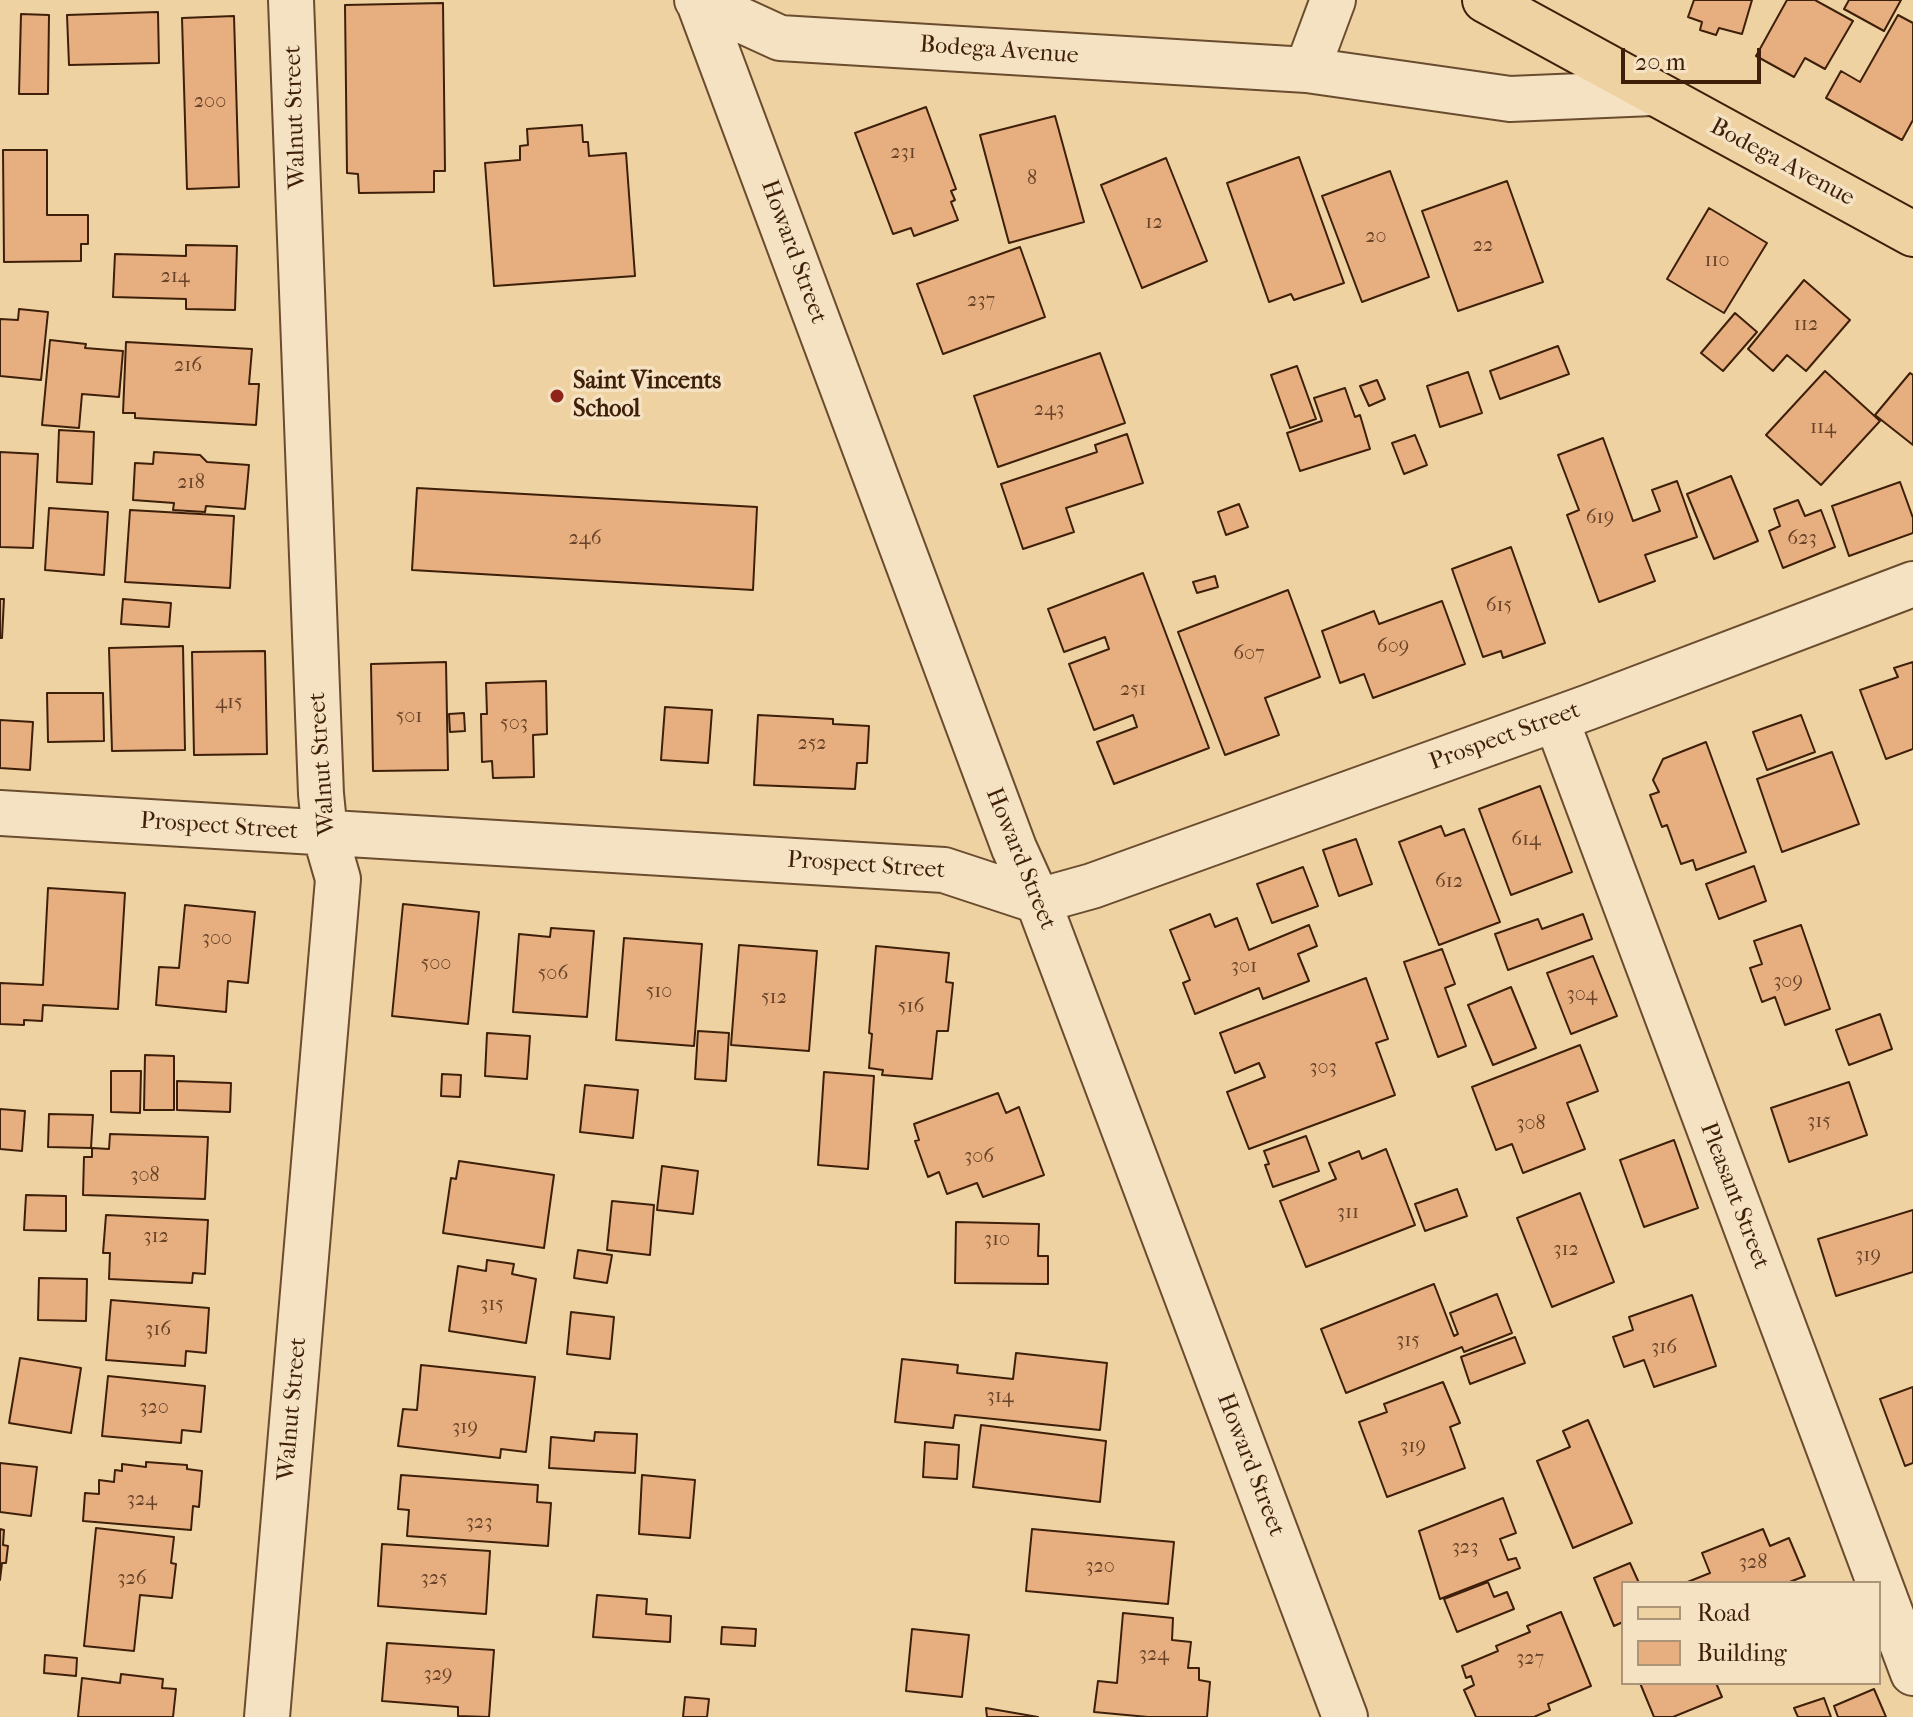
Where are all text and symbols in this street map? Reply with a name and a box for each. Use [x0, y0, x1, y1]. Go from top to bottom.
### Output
street label: Bodega Avenue [919, 31, 1079, 71]
scale bar [1625, 32, 1765, 82]
street label: Walnut Street [279, 45, 313, 189]
text: 20 m [1635, 48, 1686, 76]
house number: 200 [194, 90, 226, 114]
street label: Bodega Avenue [1705, 113, 1859, 213]
house number: 231 [890, 141, 916, 165]
house number: 8 [1027, 167, 1037, 191]
street label: Howard Street [754, 176, 832, 328]
house number: 12 [1145, 211, 1163, 235]
house number: 20 [1365, 225, 1387, 249]
house number: 22 [1473, 234, 1493, 258]
house number: 110 [1704, 249, 1730, 273]
house number: 214 [160, 265, 190, 289]
house number: 237 [967, 289, 995, 313]
house number: 112 [1794, 313, 1818, 337]
house number: 216 [174, 354, 202, 378]
place label: Saint Vincents School [573, 368, 721, 424]
marker: Saint Vincents School [548, 387, 566, 405]
house number: 243 [1034, 398, 1064, 422]
house number: 114 [1810, 416, 1836, 440]
house number: 218 [177, 471, 205, 495]
house number: 619 [1586, 506, 1614, 530]
house number: 246 [569, 527, 601, 551]
house number: 623 [1787, 527, 1817, 551]
house number: 615 [1486, 594, 1512, 618]
house number: 609 [1377, 635, 1409, 659]
house number: 607 [1233, 642, 1265, 666]
house number: 251 [1120, 678, 1146, 702]
house number: 415 [215, 691, 243, 715]
street label: Walnut Street [304, 691, 342, 837]
street label: Prospect Street [1426, 696, 1584, 778]
house number: 501 [396, 705, 422, 729]
house number: 503 [500, 712, 528, 736]
house number: 252 [797, 732, 827, 756]
street label: Howard Street [978, 784, 1062, 934]
street label: Prospect Street [139, 807, 299, 847]
house number: 614 [1511, 828, 1541, 852]
street label: Prospect Street [786, 846, 946, 886]
house number: 612 [1435, 870, 1463, 894]
house number: 300 [202, 927, 232, 951]
house number: 500 [421, 952, 451, 976]
house number: 301 [1231, 955, 1257, 979]
house number: 506 [538, 962, 568, 986]
house number: 309 [1773, 970, 1803, 994]
house number: 510 [646, 980, 672, 1004]
house number: 304 [1567, 983, 1597, 1007]
house number: 512 [761, 986, 787, 1010]
house number: 516 [898, 995, 924, 1019]
house number: 303 [1309, 1056, 1337, 1080]
house number: 315 [1807, 1110, 1831, 1134]
house number: 308 [1516, 1112, 1546, 1136]
street label: Pleasant Street [1693, 1119, 1775, 1273]
house number: 306 [964, 1145, 994, 1169]
house number: 308 [130, 1164, 160, 1188]
house number: 311 [1337, 1201, 1359, 1225]
house number: 312 [143, 1225, 169, 1249]
house number: 310 [984, 1228, 1010, 1252]
house number: 312 [1553, 1238, 1579, 1262]
house number: 319 [1855, 1244, 1881, 1268]
house number: 315 [480, 1293, 504, 1317]
house number: 316 [145, 1318, 171, 1342]
house number: 315 [1396, 1329, 1420, 1353]
street label: Walnut Street [272, 1336, 314, 1482]
house number: 316 [1651, 1336, 1677, 1360]
house number: 314 [986, 1385, 1014, 1409]
street label: Howard Street [1210, 1390, 1290, 1540]
house number: 320 [139, 1396, 169, 1420]
house number: 319 [452, 1416, 478, 1440]
house number: 319 [1400, 1435, 1426, 1459]
house number: 324 [127, 1488, 157, 1512]
house number: 323 [466, 1511, 492, 1535]
house number: 323 [1452, 1536, 1478, 1560]
house number: 328 [1739, 1551, 1767, 1575]
house number: 320 [1085, 1555, 1115, 1579]
house number: 326 [117, 1567, 147, 1591]
house number: 325 [420, 1567, 448, 1591]
legend [1621, 1581, 1881, 1685]
text: Road [1697, 1599, 1750, 1627]
text: Building [1697, 1639, 1787, 1667]
house number: 324 [1139, 1643, 1169, 1667]
house number: 327 [1516, 1647, 1544, 1671]
house number: 329 [424, 1663, 452, 1687]

